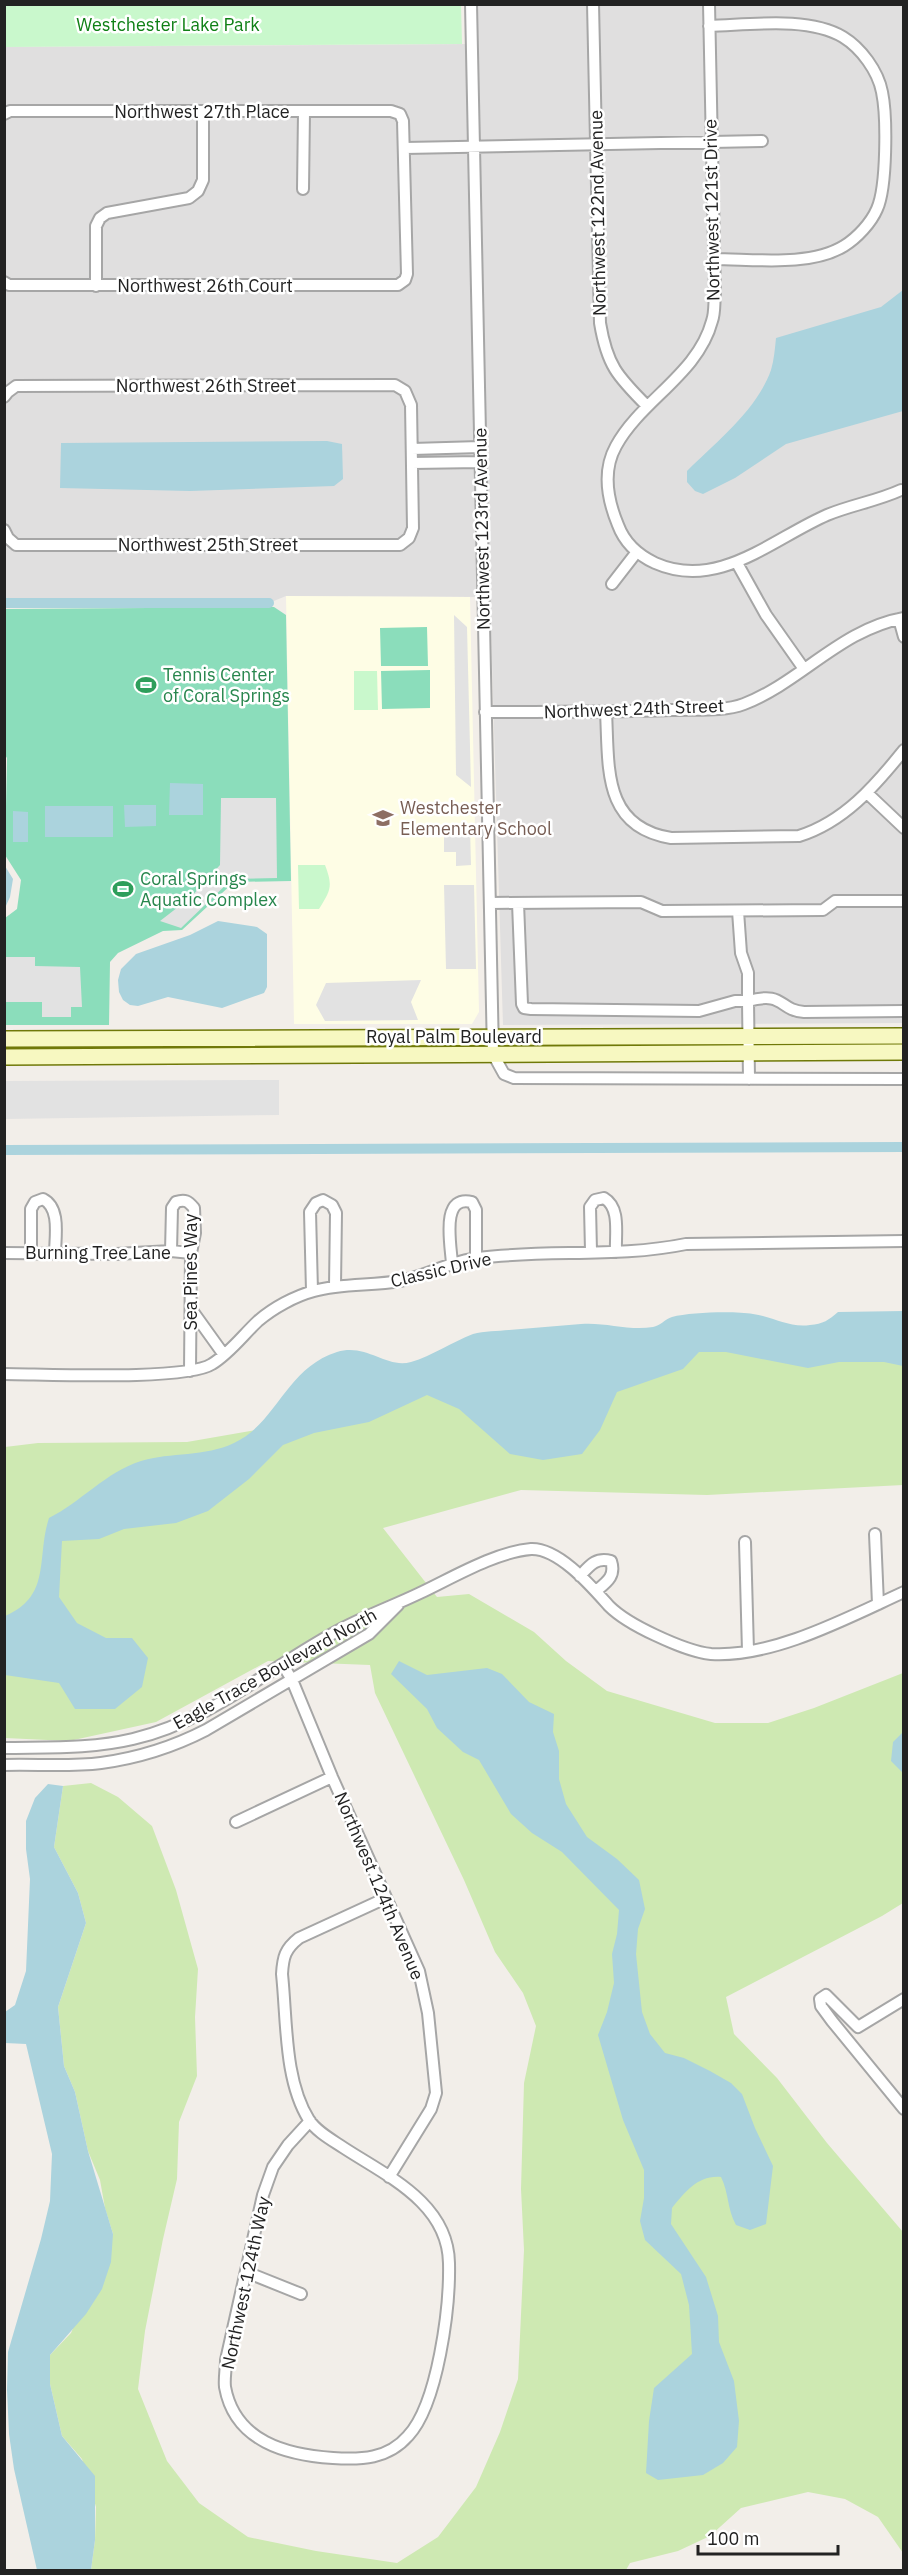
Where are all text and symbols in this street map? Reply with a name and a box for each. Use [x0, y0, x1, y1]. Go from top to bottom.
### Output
park label: Westchester Lake Park [76, 13, 260, 36]
street label: Northwest 27th Place [114, 100, 290, 123]
street label: Northwest 122nd Avenue [584, 110, 611, 316]
street label: Northwest 121st Drive [698, 119, 725, 301]
street label: Northwest 26th Court [117, 274, 293, 297]
street label: Northwest 26th Street [116, 374, 296, 397]
street label: Northwest 123rd Avenue [468, 427, 495, 630]
street label: Northwest 25th Street [118, 533, 298, 556]
place label: Tennis Center of Coral Springs [163, 663, 290, 707]
sports icon: Tennis Center of Coral Springs [134, 673, 158, 697]
street label: Northwest 24th Street [543, 694, 725, 723]
place label: Westchester Elementary School [400, 796, 552, 840]
school or university icon: Westchester Elementary School [371, 806, 395, 830]
place label: Coral Springs Aquatic Complex [140, 867, 277, 911]
sports icon: Coral Springs Aquatic Complex [111, 877, 135, 901]
street label: Royal Palm Boulevard [366, 1025, 542, 1048]
street label: Sea Pines Way [179, 1213, 202, 1331]
street label: Burning Tree Lane [25, 1241, 171, 1264]
street label: Classic Drive [388, 1247, 494, 1292]
street label: Eagle Trace Boulevard North [169, 1603, 381, 1734]
street label: Northwest 124th Avenue [329, 1788, 430, 1983]
street label: Northwest 124th Way [216, 2194, 275, 2372]
scale bar [698, 2518, 838, 2556]
text: 100 m [707, 2527, 759, 2550]

